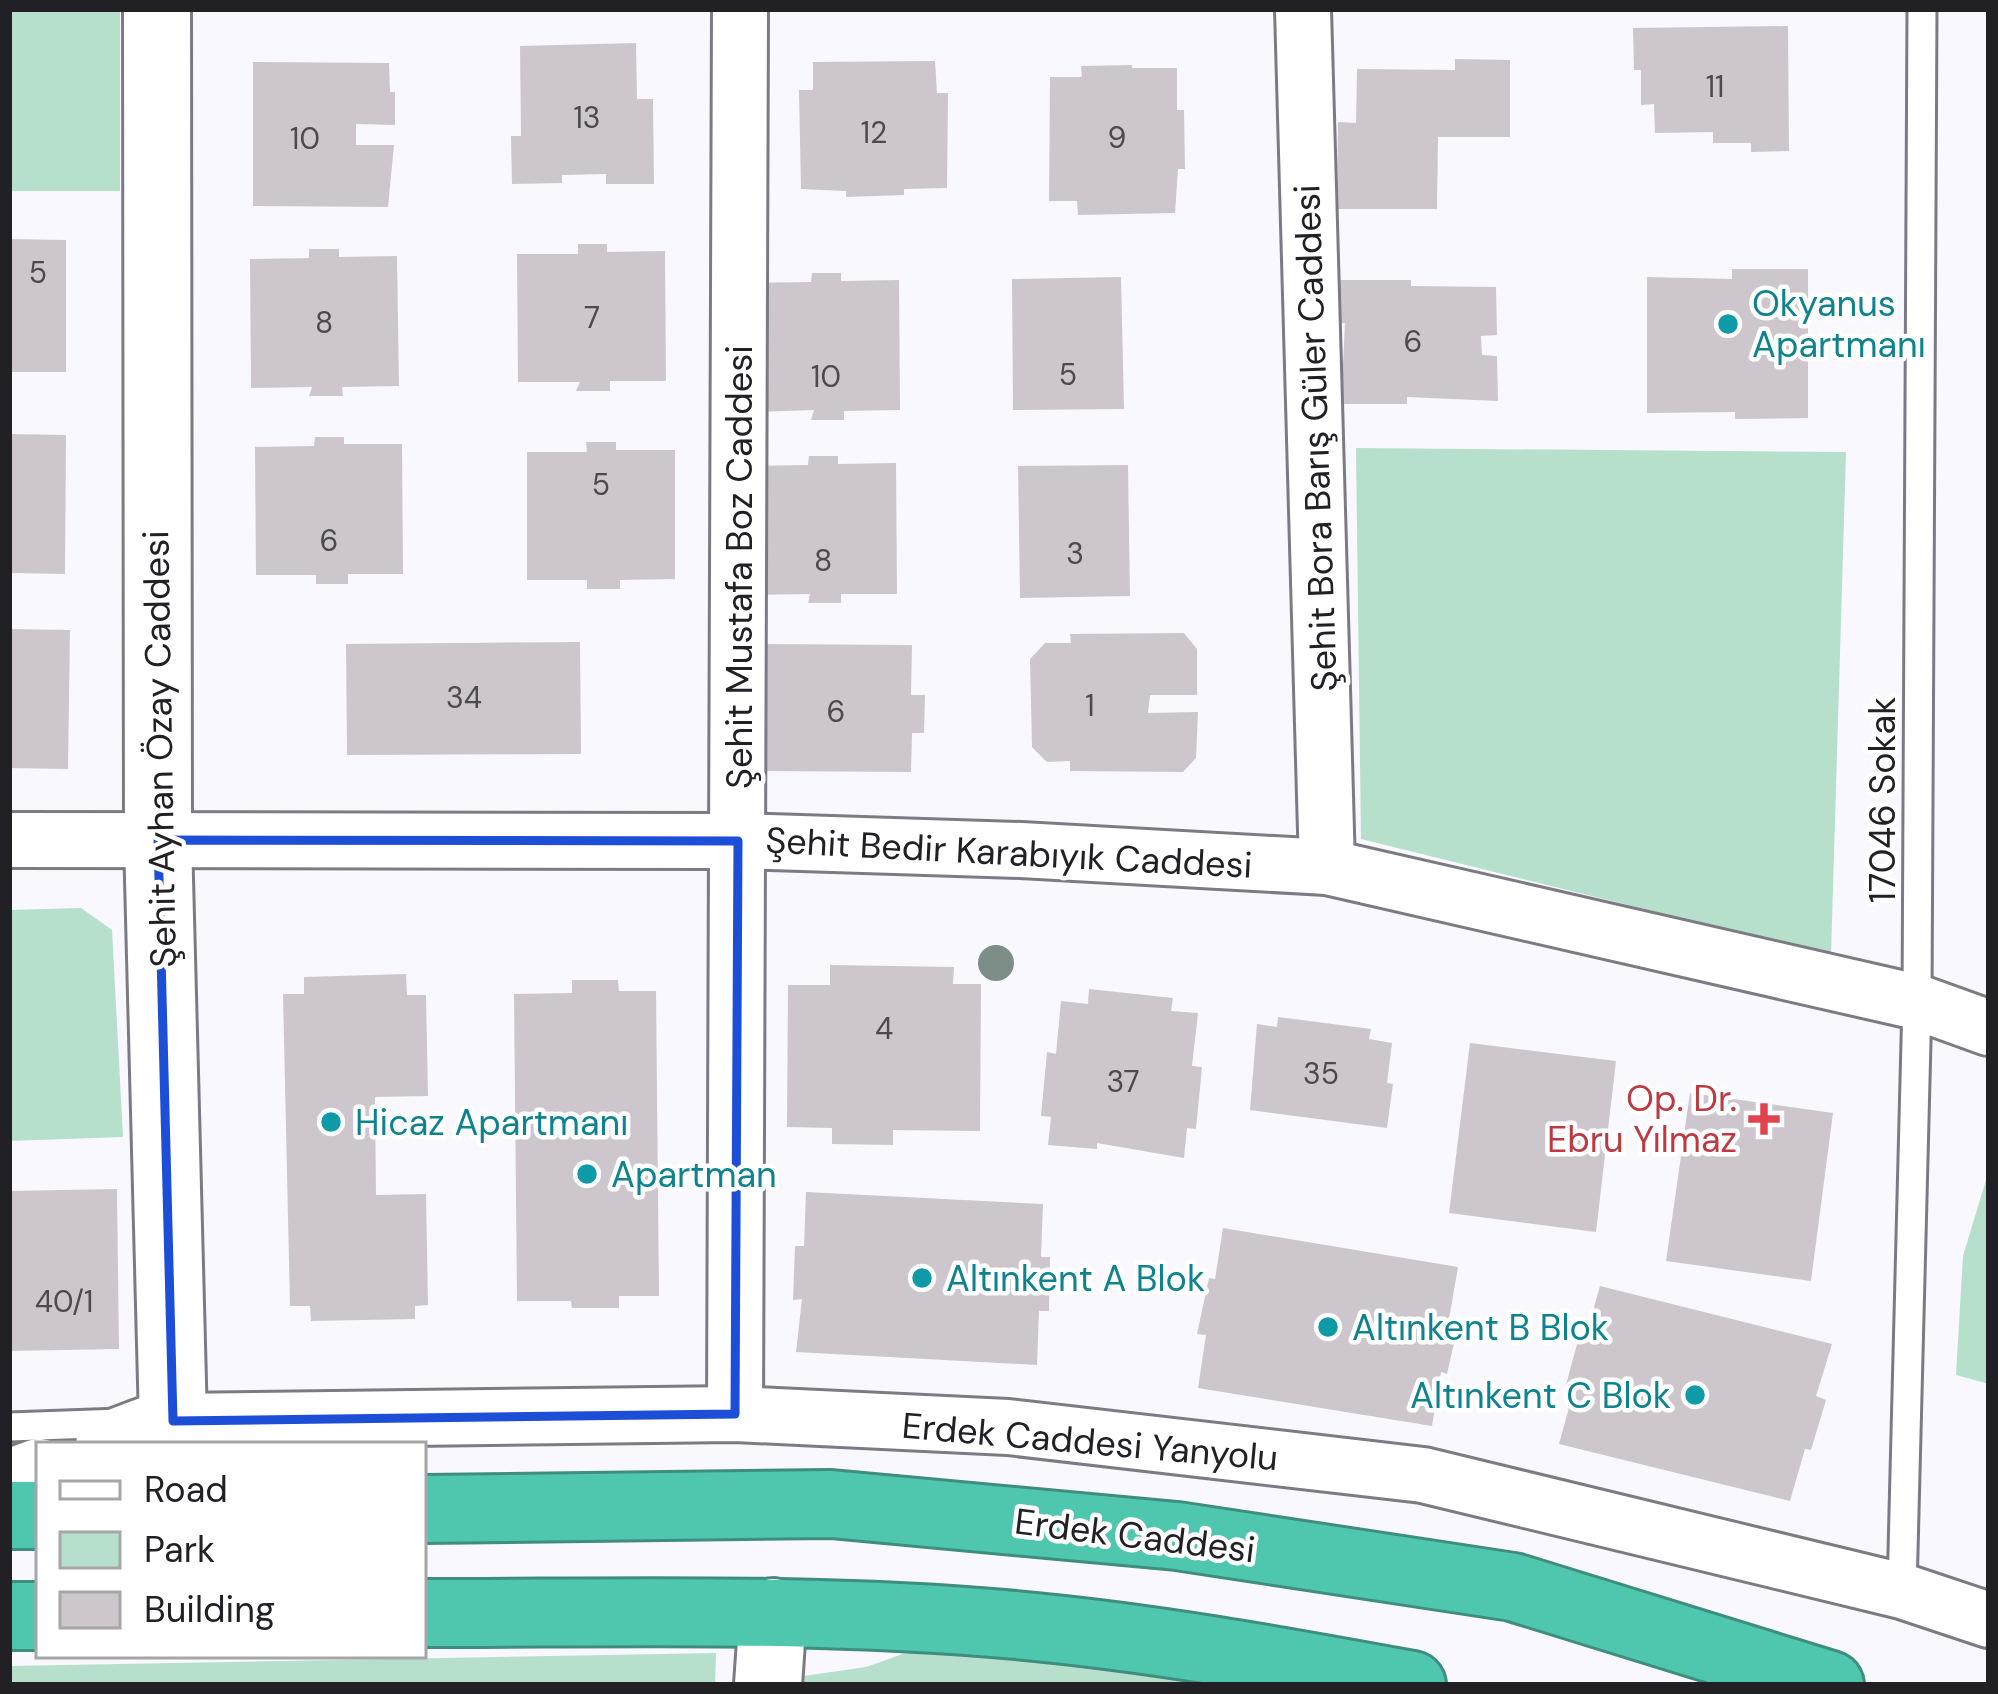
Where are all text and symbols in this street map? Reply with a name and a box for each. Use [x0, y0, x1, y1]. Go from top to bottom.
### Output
house number: 11 [1706, 67, 1724, 106]
house number: 13 [573, 98, 601, 137]
house number: 12 [861, 113, 887, 152]
house number: 9 [1108, 118, 1126, 157]
house number: 10 [290, 119, 320, 158]
street label: Şehit Bora Barış Güler Caddesi [1283, 184, 1348, 692]
house number: 5 [29, 253, 47, 292]
place label: Okyanus Apartmanı [1752, 280, 1926, 368]
house number: 7 [584, 298, 600, 337]
house number: 8 [315, 303, 333, 342]
marker: Okyanus Apartmanı [1715, 311, 1741, 337]
house number: 6 [1404, 322, 1422, 361]
street label: Şehit Mustafa Boz Caddesi [716, 345, 763, 789]
house number: 5 [1059, 355, 1077, 394]
house number: 10 [811, 357, 841, 396]
house number: 5 [592, 465, 610, 504]
house number: 6 [320, 521, 338, 560]
street label: Şehit Ayhan Özay Caddesi [132, 530, 187, 968]
house number: 3 [1066, 534, 1084, 573]
house number: 8 [814, 541, 832, 580]
house number: 34 [446, 678, 482, 717]
house number: 1 [1085, 686, 1095, 725]
house number: 6 [827, 692, 845, 731]
street label: 17046 Sokak [1859, 697, 1906, 903]
street label: Şehit Bedir Karabıyık Caddesi [764, 816, 1254, 889]
house number: 4 [875, 1009, 893, 1048]
house number: 35 [1303, 1054, 1339, 1093]
house number: 37 [1106, 1062, 1140, 1101]
place label: Op. Dr. Ebru Yılmaz [1547, 1075, 1737, 1163]
place label: Hicaz Apartmanı [355, 1099, 628, 1146]
marker: Op. Dr. Ebru Yılmaz [1748, 1103, 1780, 1135]
marker: Hicaz Apartmanı [318, 1109, 344, 1135]
place label: Apartman [611, 1151, 777, 1198]
marker: Apartman [574, 1161, 600, 1187]
place label: Altınkent A Blok [946, 1255, 1205, 1302]
marker: Altınkent A Blok [909, 1265, 935, 1291]
house number: 40/1 [35, 1282, 93, 1321]
place label: Altınkent B Blok [1352, 1304, 1609, 1351]
marker: Altınkent B Blok [1315, 1314, 1341, 1340]
place label: Altınkent C Blok [1410, 1372, 1671, 1419]
marker: Altınkent C Blok [1682, 1382, 1708, 1408]
street label: Erdek Caddesi Yanyolu [900, 1402, 1280, 1481]
legend [36, 1442, 426, 1658]
text: Road [144, 1466, 228, 1513]
street label: Erdek Caddesi [1012, 1497, 1258, 1574]
text: Park [144, 1526, 215, 1573]
text: Building [144, 1586, 275, 1633]

